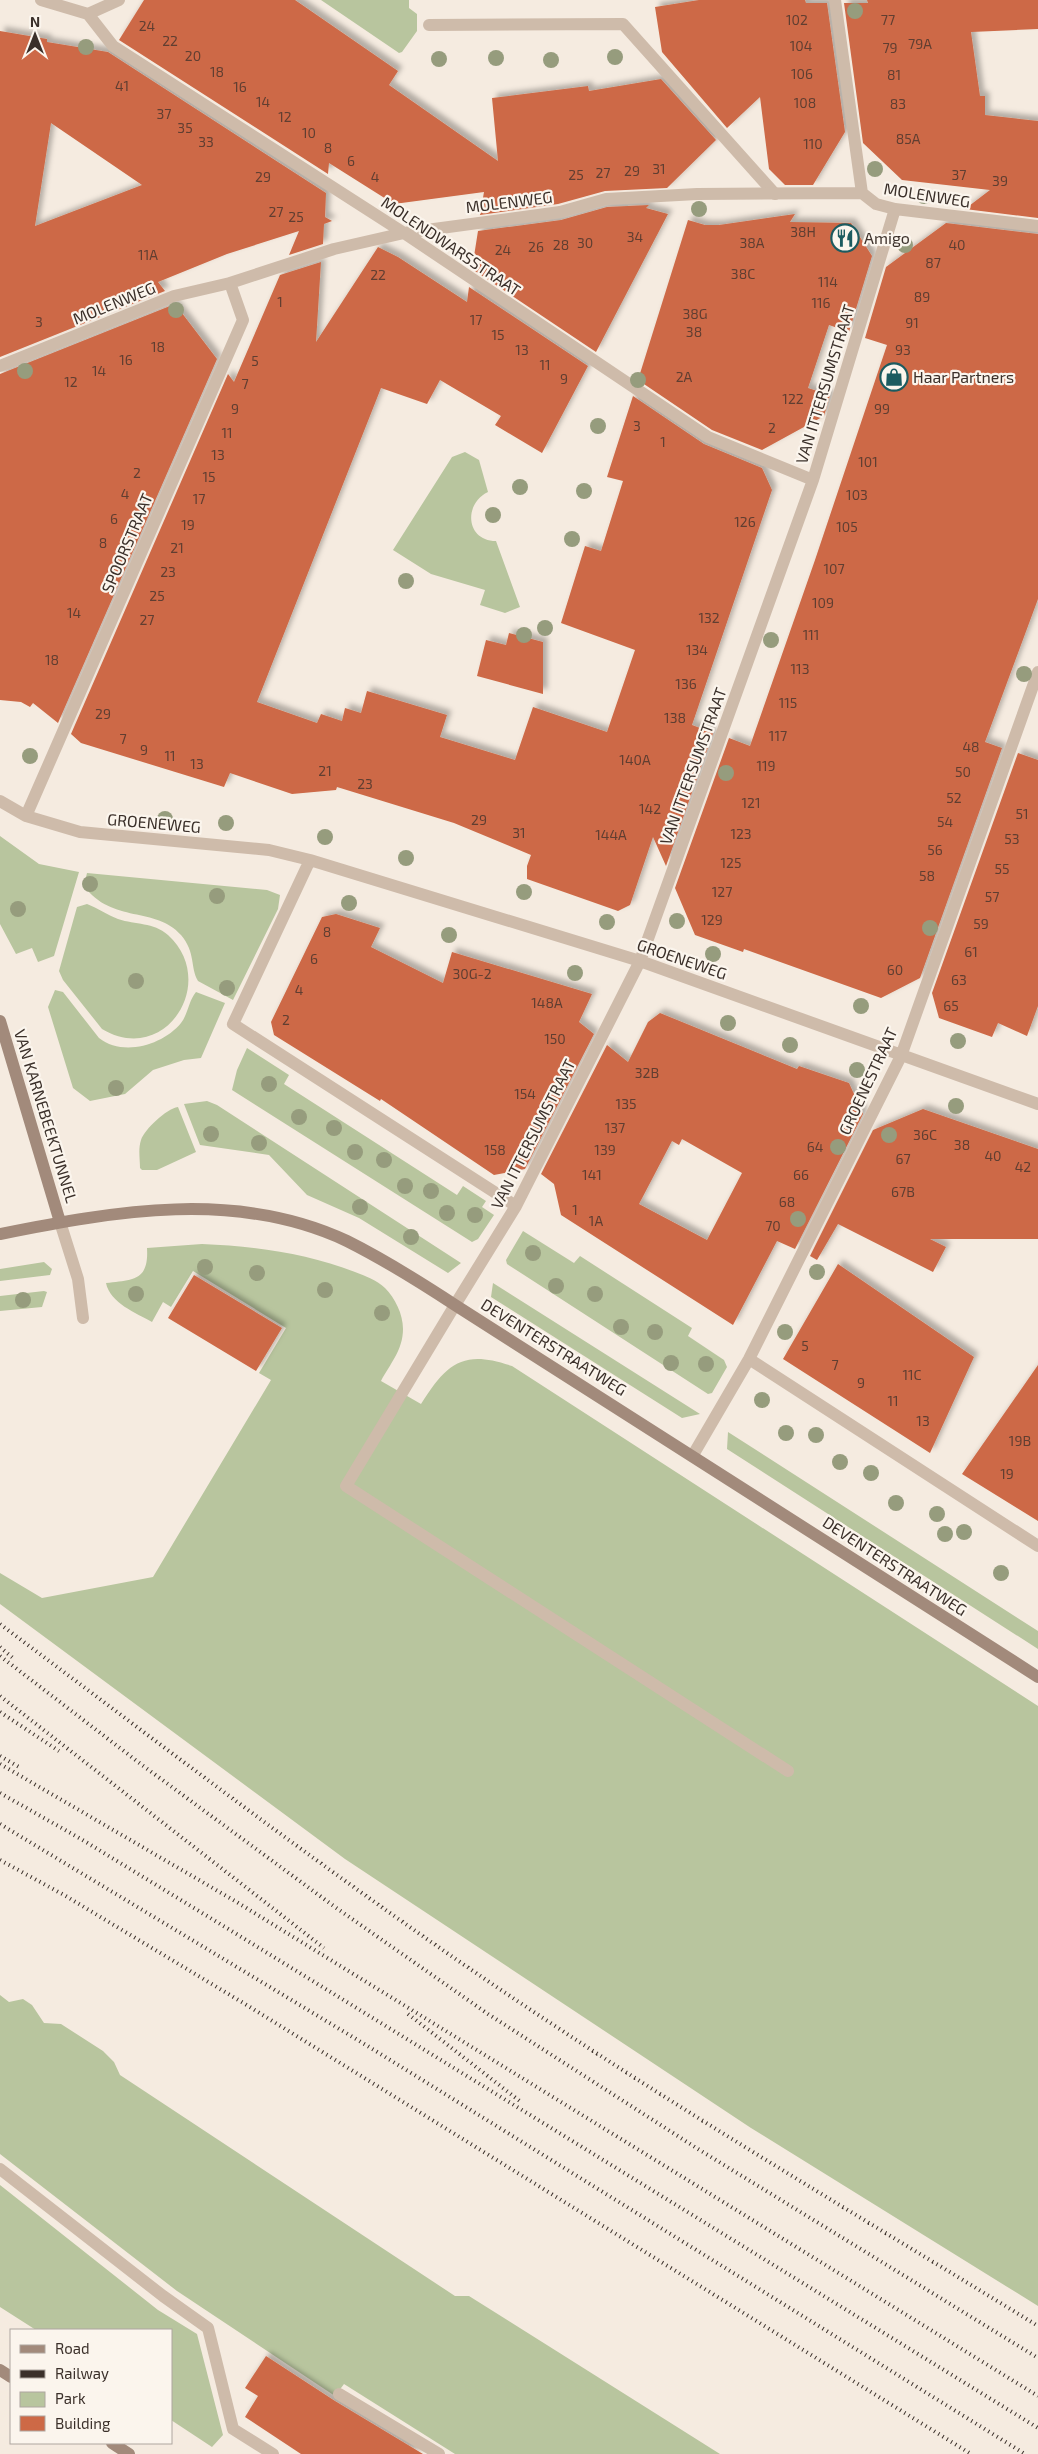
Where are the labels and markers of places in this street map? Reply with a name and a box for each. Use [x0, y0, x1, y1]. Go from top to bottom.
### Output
restaurant icon: Amigo [830, 223, 860, 253]
place label: Amigo [864, 228, 910, 247]
shop icon: Haar Partners [879, 362, 909, 392]
place label: Haar Partners [913, 367, 1014, 386]

